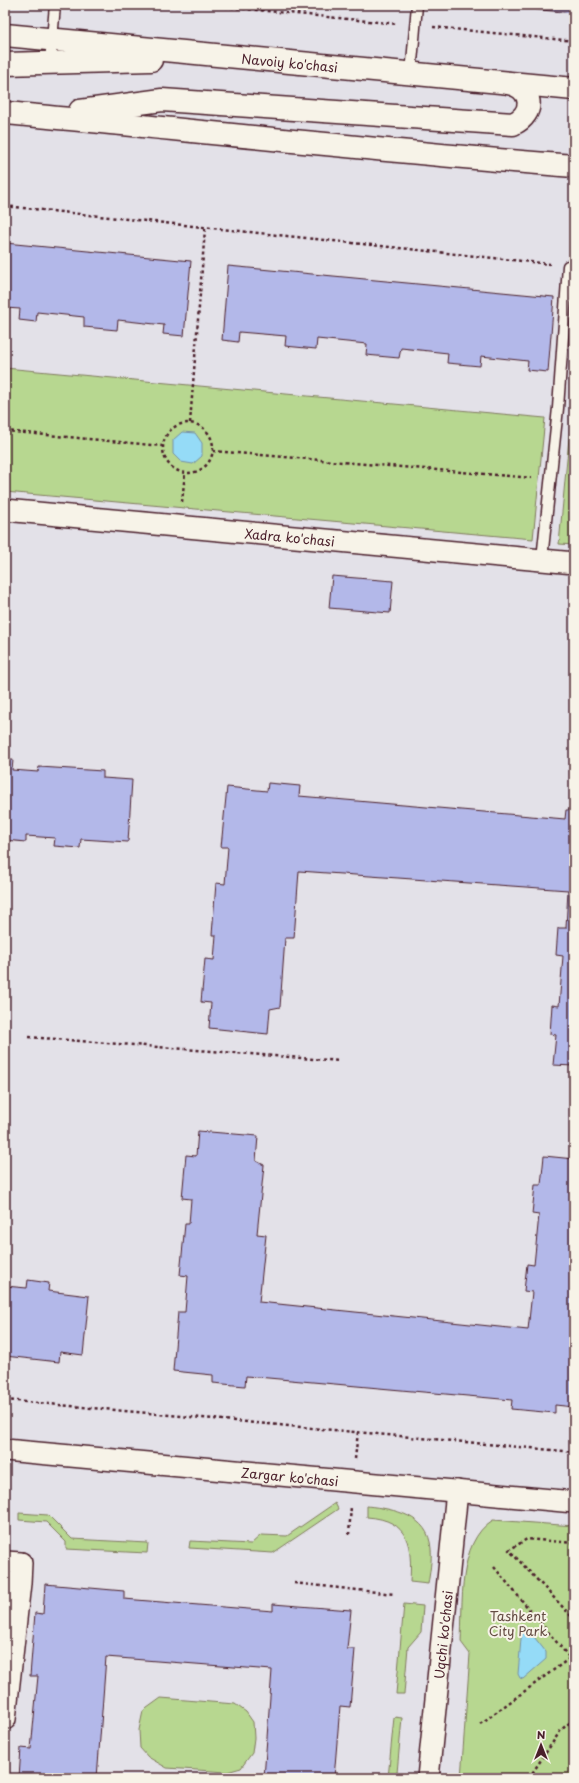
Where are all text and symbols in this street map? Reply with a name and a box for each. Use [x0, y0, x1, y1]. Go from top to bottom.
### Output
street label: Navoiy ko'chasi [241, 48, 339, 76]
street label: Xadra ko'chasi [244, 523, 336, 550]
street label: Zargar ko'chasi [240, 1462, 339, 1490]
street label: Uqchi ko'chasi [429, 1590, 456, 1680]
park label: Tashkent City Park [489, 1606, 547, 1640]
north arrow [521, 1725, 561, 1765]
text: N [537, 1726, 546, 1743]

